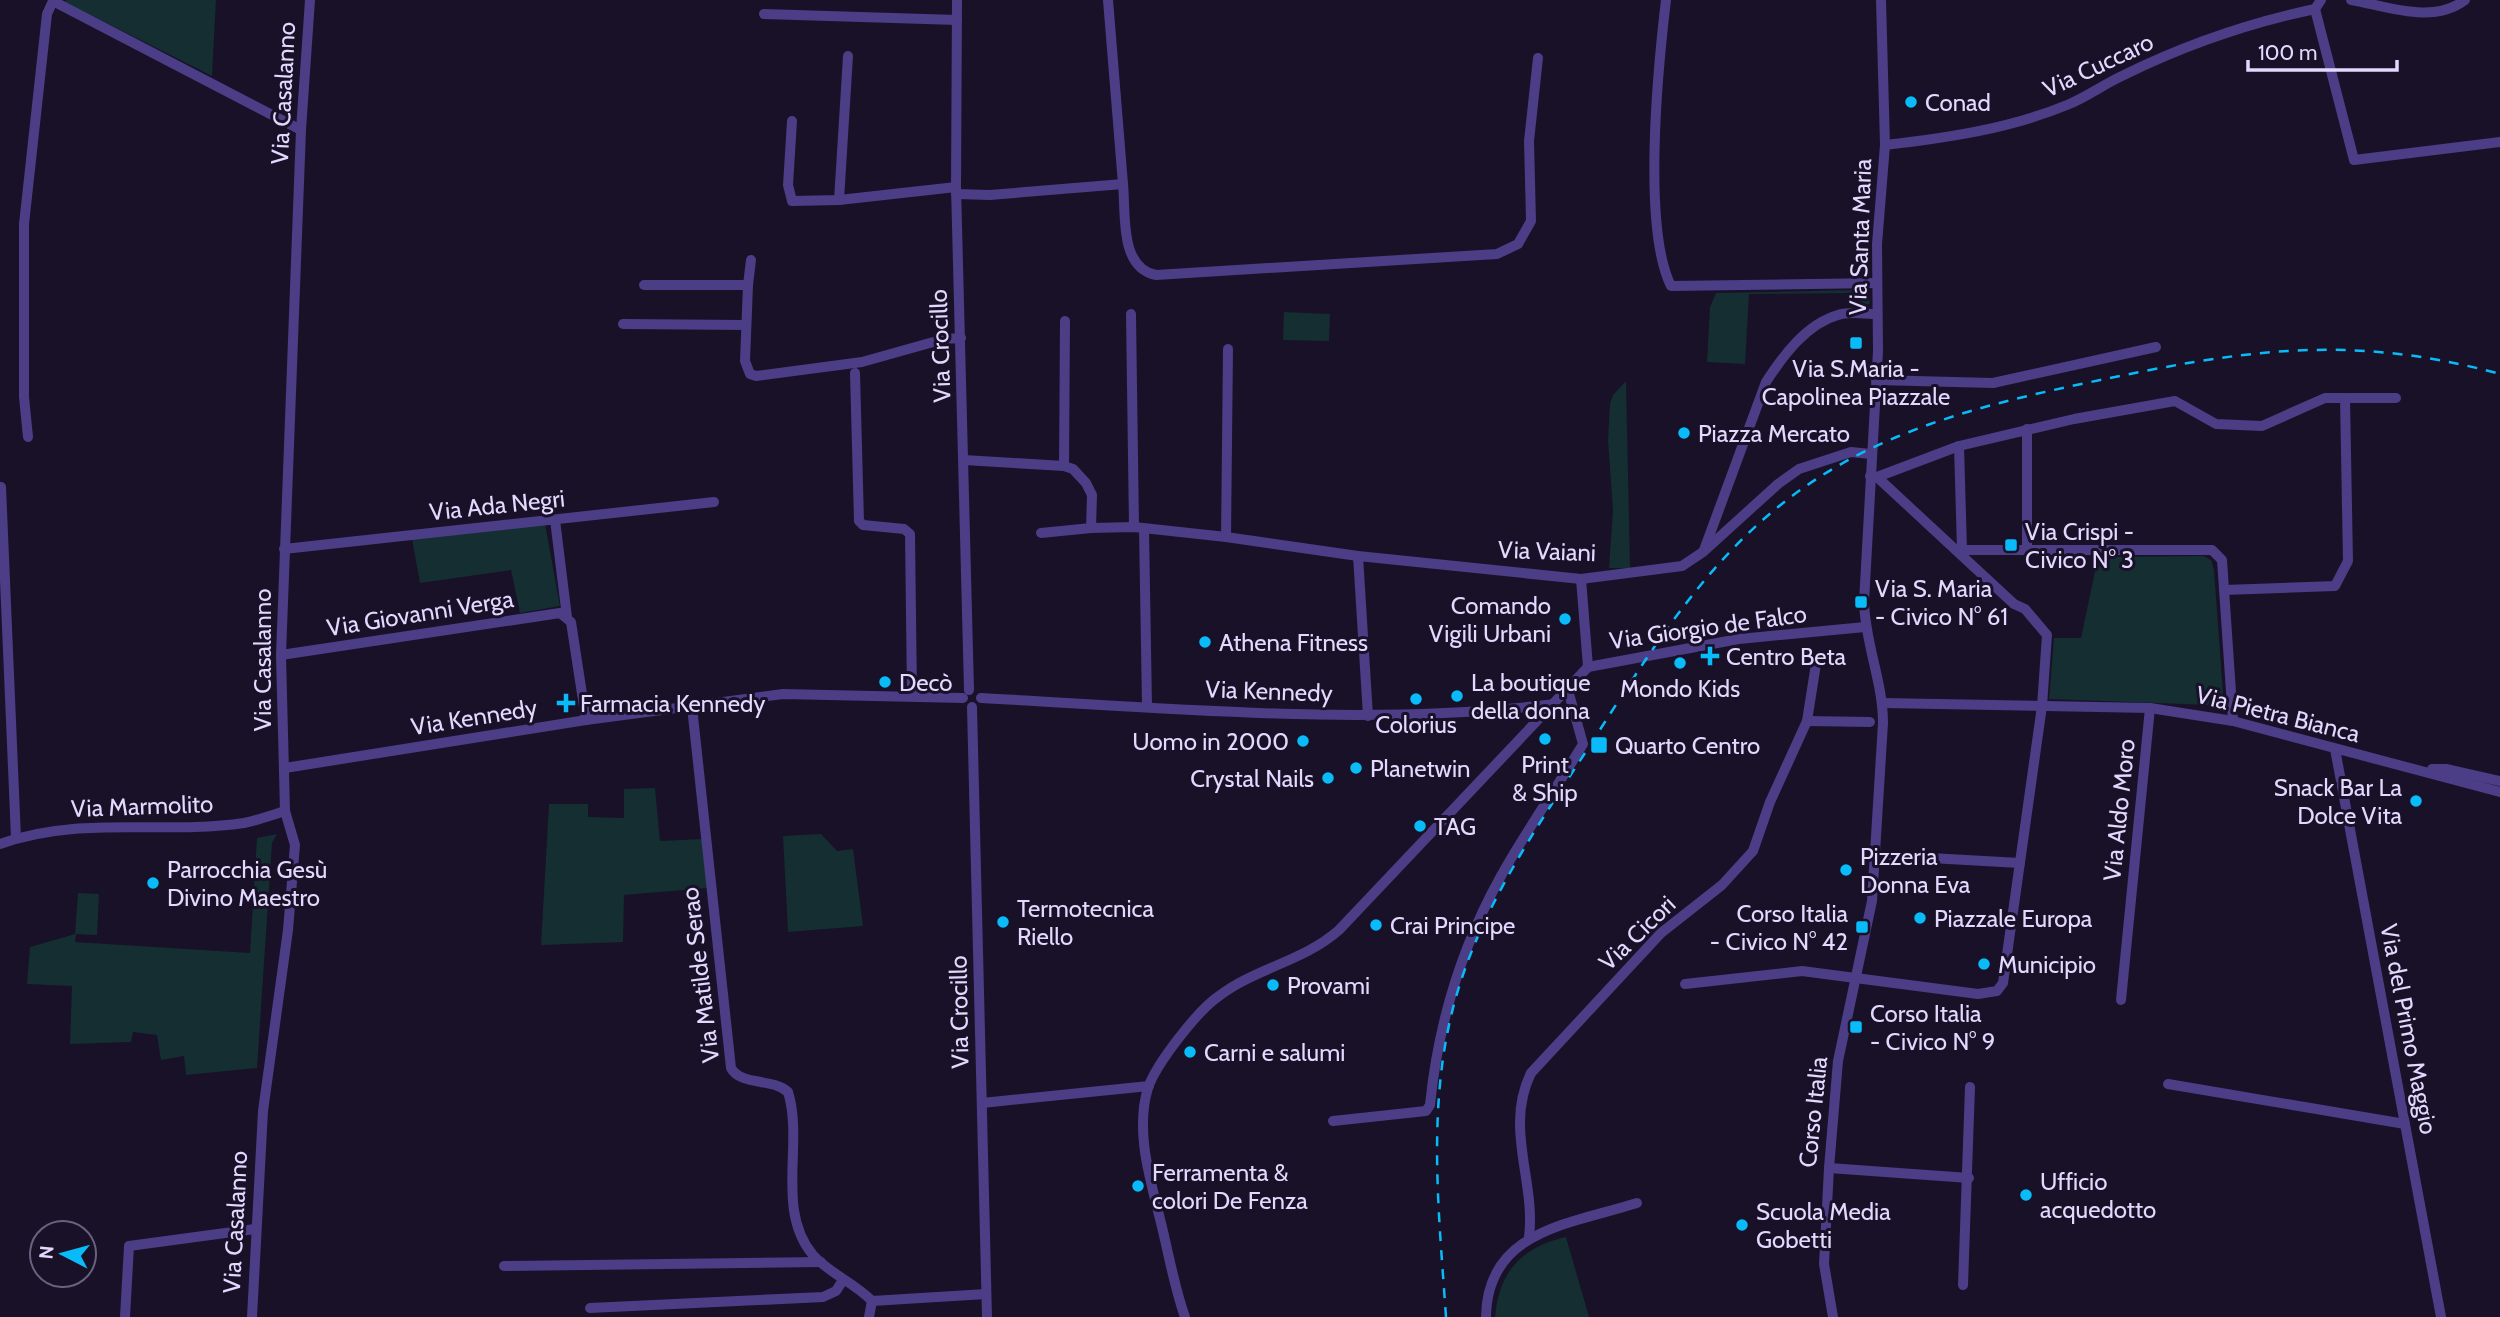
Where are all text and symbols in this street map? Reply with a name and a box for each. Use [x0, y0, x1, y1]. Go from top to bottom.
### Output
street label: Via Casalanno [265, 21, 301, 165]
street label: Via Cuccaro [2038, 27, 2158, 103]
scale bar [2248, 28, 2397, 72]
text: 100 m [2258, 40, 2317, 65]
place label: Conad [1925, 88, 1991, 117]
marker: Conad [1903, 94, 1919, 110]
street label: Via Santa Maria [1843, 158, 1877, 316]
street label: Via Crocillo [924, 289, 956, 403]
marker: Via S.Maria - Capolinea Piazzale [1848, 335, 1864, 351]
place label: Via S.Maria - Capolinea Piazzale [1762, 354, 1950, 411]
place label: Piazza Mercato [1698, 419, 1850, 448]
marker: Piazza Mercato [1676, 425, 1692, 441]
street label: Via Ada Negri [428, 483, 566, 527]
place label: Via Crispi - Civico N° 3 [2025, 517, 2134, 574]
street label: Via Vaiani [1498, 535, 1596, 567]
marker: Via Crispi - Civico N° 3 [2003, 537, 2019, 553]
place label: Via S. Maria - Civico N° 61 [1875, 574, 2008, 631]
street label: Via Giovanni Verga [325, 584, 516, 642]
street label: Via Casalanno [248, 589, 277, 731]
place label: Comando Vigili Urbani [1429, 591, 1551, 648]
marker: Via S. Maria - Civico N° 61 [1853, 594, 1869, 610]
street label: Via Giorgio de Falco [1608, 599, 1808, 655]
marker: Comando Vigili Urbani [1557, 611, 1573, 627]
place label: Athena Fitness [1219, 628, 1368, 657]
marker: Athena Fitness [1197, 634, 1213, 650]
place label: Centro Beta [1726, 642, 1847, 671]
marker: Centro Beta [1700, 646, 1720, 666]
marker: Mondo Kids [1672, 655, 1688, 671]
place label: Decò [899, 668, 953, 697]
place label: La boutique della donna [1471, 668, 1590, 725]
marker: Decò [877, 674, 893, 690]
street label: Via Kennedy [1205, 674, 1333, 708]
place label: Mondo Kids [1620, 674, 1740, 703]
street label: Via Pietra Bianca [2193, 680, 2363, 748]
marker: La boutique della donna [1449, 688, 1465, 704]
place label: Farmacia Kennedy [580, 689, 765, 718]
marker: Colorius [1408, 691, 1424, 707]
street label: Via Kennedy [409, 693, 539, 741]
marker: Farmacia Kennedy [558, 695, 574, 711]
place label: Colorius [1375, 710, 1457, 739]
place label: Uomo in 2000 [1132, 727, 1289, 756]
marker: Print & Ship [1537, 731, 1553, 747]
place label: Quarto Centro [1615, 731, 1760, 760]
marker: Uomo in 2000 [1295, 733, 1311, 749]
marker: Quarto Centro [1589, 735, 1609, 755]
street label: Via Aldo Moro [2097, 738, 2141, 882]
place label: Print & Ship [1512, 750, 1578, 807]
place label: Planetwin [1370, 754, 1471, 783]
marker: Planetwin [1348, 760, 1364, 776]
place label: Crystal Nails [1190, 764, 1314, 793]
marker: Crystal Nails [1320, 770, 1336, 786]
place label: Snack Bar La Dolce Vita [2274, 773, 2402, 830]
street label: Via Marmolito [70, 789, 214, 823]
marker: Snack Bar La Dolce Vita [2408, 793, 2424, 809]
place label: TAG [1434, 812, 1476, 841]
marker: TAG [1412, 818, 1428, 834]
place label: Pizzeria Donna Eva [1860, 842, 1971, 899]
place label: Parrocchia Gesù Divino Maestro [167, 855, 327, 912]
marker: Pizzeria Donna Eva [1838, 862, 1854, 878]
marker: Parrocchia Gesù Divino Maestro [145, 875, 161, 891]
street label: Via Matilde Serao [675, 886, 725, 1064]
street label: Via Cicori [1593, 890, 1681, 976]
place label: Termotecnica Riello [1017, 894, 1154, 951]
place label: Corso Italia - Civico N° 42 [1710, 899, 1848, 956]
place label: Piazzale Europa [1934, 904, 2093, 933]
marker: Piazzale Europa [1912, 910, 1928, 926]
place label: Crai Principe [1390, 911, 1515, 940]
marker: Termotecnica Riello [995, 914, 1011, 930]
marker: Crai Principe [1368, 917, 1384, 933]
marker: Corso Italia - Civico N° 42 [1854, 919, 1870, 935]
street label: Via del Primo Maggio [2374, 921, 2444, 1137]
place label: Municipio [1998, 950, 2096, 979]
street label: Via Crocillo [944, 955, 974, 1069]
marker: Municipio [1976, 956, 1992, 972]
place label: Provami [1287, 971, 1370, 1000]
marker: Provami [1265, 977, 1281, 993]
place label: Corso Italia - Civico N° 9 [1870, 999, 1995, 1056]
marker: Corso Italia - Civico N° 9 [1848, 1019, 1864, 1035]
place label: Carni e salumi [1204, 1038, 1345, 1067]
marker: Carni e salumi [1182, 1044, 1198, 1060]
street label: Corso Italia [1793, 1055, 1833, 1169]
street label: Via Casalanno [217, 1150, 253, 1294]
place label: Ferramenta & colori De Fenza [1152, 1158, 1308, 1215]
place label: Ufficio acquedotto [2040, 1167, 2156, 1224]
marker: Ferramenta & colori De Fenza [1130, 1178, 1146, 1194]
marker: Ufficio acquedotto [2018, 1187, 2034, 1203]
place label: Scuola Media Gobetti [1756, 1197, 1891, 1254]
marker: Scuola Media Gobetti [1734, 1217, 1750, 1233]
north arrow [28, 1219, 98, 1289]
text: N [34, 1244, 59, 1260]

